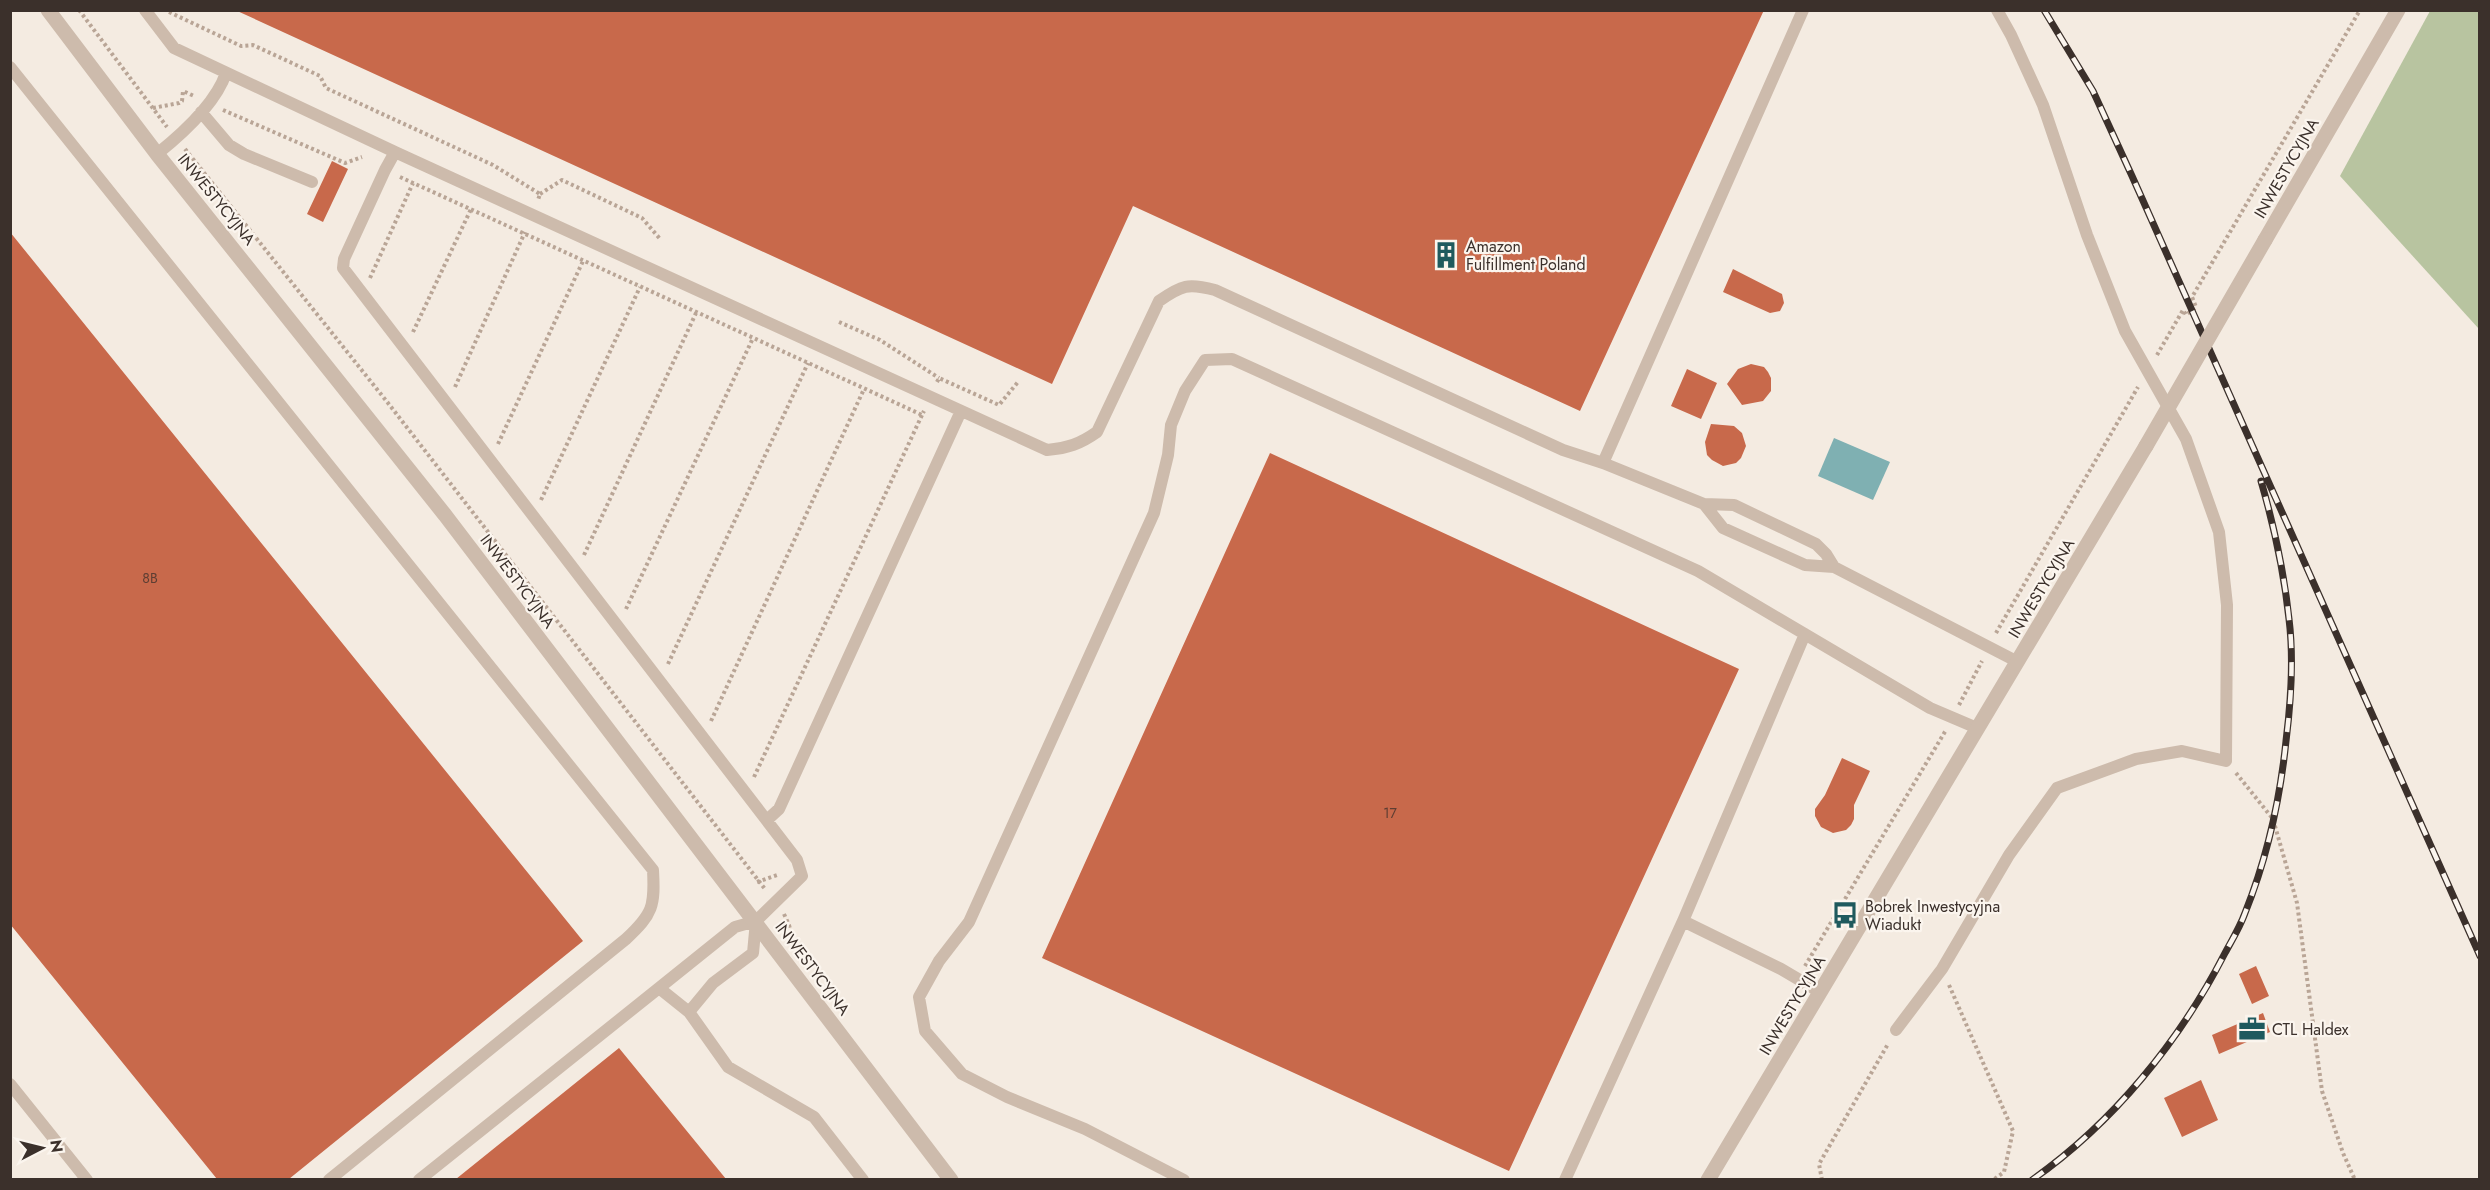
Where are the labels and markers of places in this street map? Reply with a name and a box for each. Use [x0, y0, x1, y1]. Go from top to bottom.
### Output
place label: Amazon Fulfillment Poland [1466, 235, 1586, 276]
building icon: Amazon Fulfillment Poland [1431, 240, 1461, 270]
place label: Bobrek Inwestycyjna Wiadukt [1865, 895, 2000, 936]
bus stop icon: Bobrek Inwestycyjna Wiadukt [1830, 900, 1860, 930]
office icon: CTL Haldex [2237, 1014, 2267, 1044]
place label: CTL Haldex [2272, 1018, 2349, 1041]

